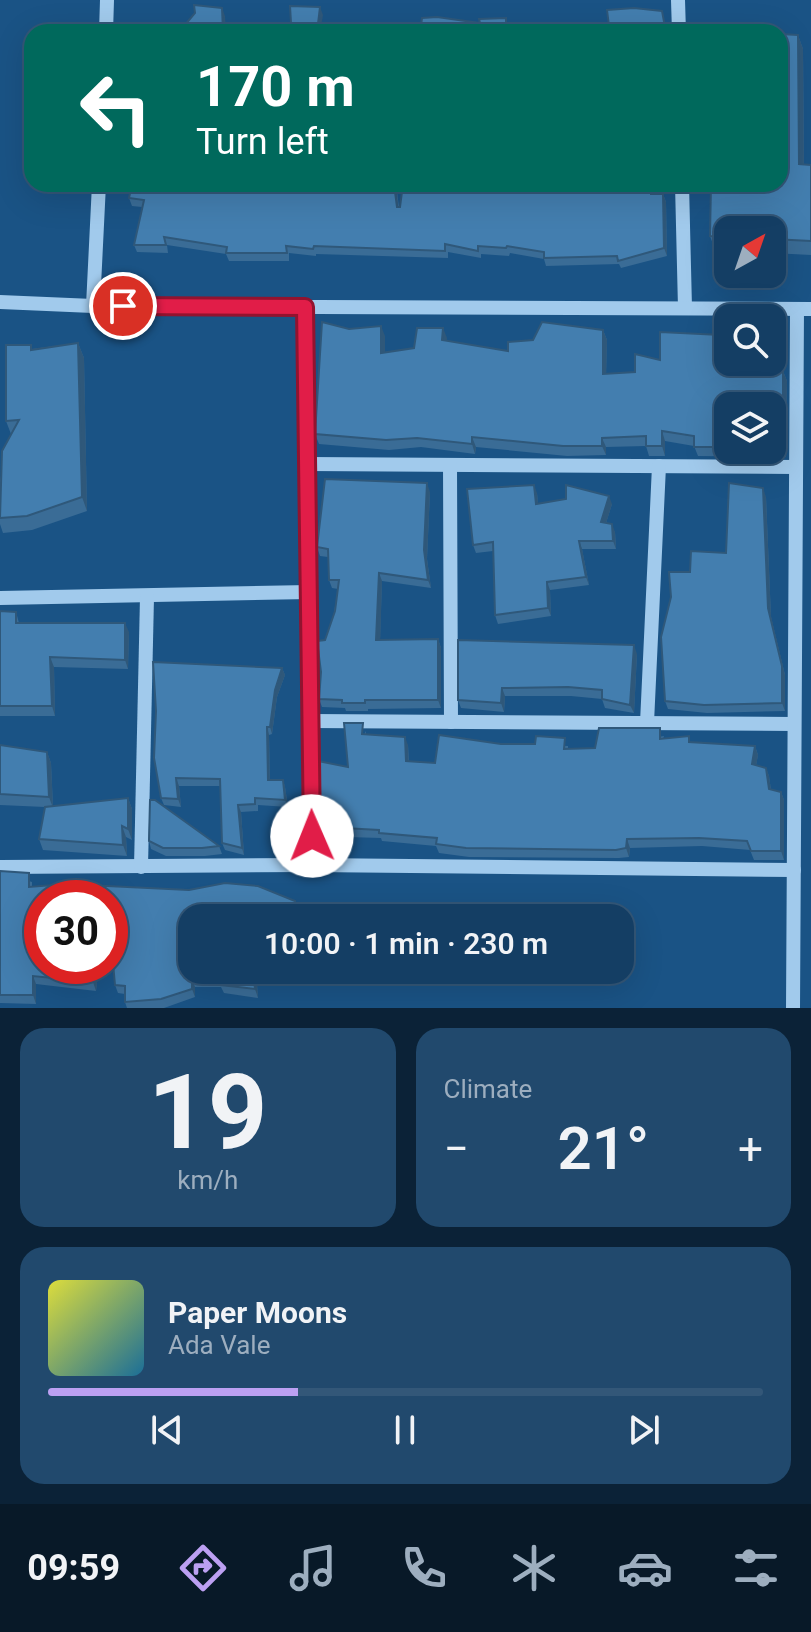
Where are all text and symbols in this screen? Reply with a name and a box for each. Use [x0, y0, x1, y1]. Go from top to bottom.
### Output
text: 170 m [196, 54, 355, 120]
icon: left [64, 56, 168, 160]
text: Turn left [196, 121, 329, 163]
north arrow [714, 216, 786, 288]
map controls [714, 216, 786, 464]
pin [89, 272, 157, 340]
icon: arrive [101, 284, 145, 328]
button: search [714, 304, 786, 376]
button: layers [714, 392, 786, 464]
position arrow [270, 794, 354, 878]
speed limit sign: 30 [24, 880, 128, 984]
text: 10:00 · 1 min · 230 m [264, 926, 548, 961]
text: 19 [148, 1052, 267, 1173]
text: Climate [444, 1074, 532, 1104]
text: 21° [557, 1113, 649, 1184]
text: − [444, 1123, 469, 1175]
text: + [738, 1123, 763, 1175]
text: km/h [177, 1165, 238, 1195]
text: Paper Moons [168, 1295, 347, 1330]
text: Ada Vale [168, 1330, 270, 1360]
icon: previous [145, 1408, 189, 1452]
icon: pause [383, 1408, 427, 1452]
icon: next [622, 1408, 666, 1452]
icon: directions [175, 1540, 231, 1596]
icon: music [285, 1540, 341, 1596]
icon: phone [396, 1540, 452, 1596]
icon: climate [506, 1540, 562, 1596]
icon: car [617, 1540, 673, 1596]
icon: filters [728, 1540, 784, 1596]
text: 09:59 [27, 1547, 120, 1589]

